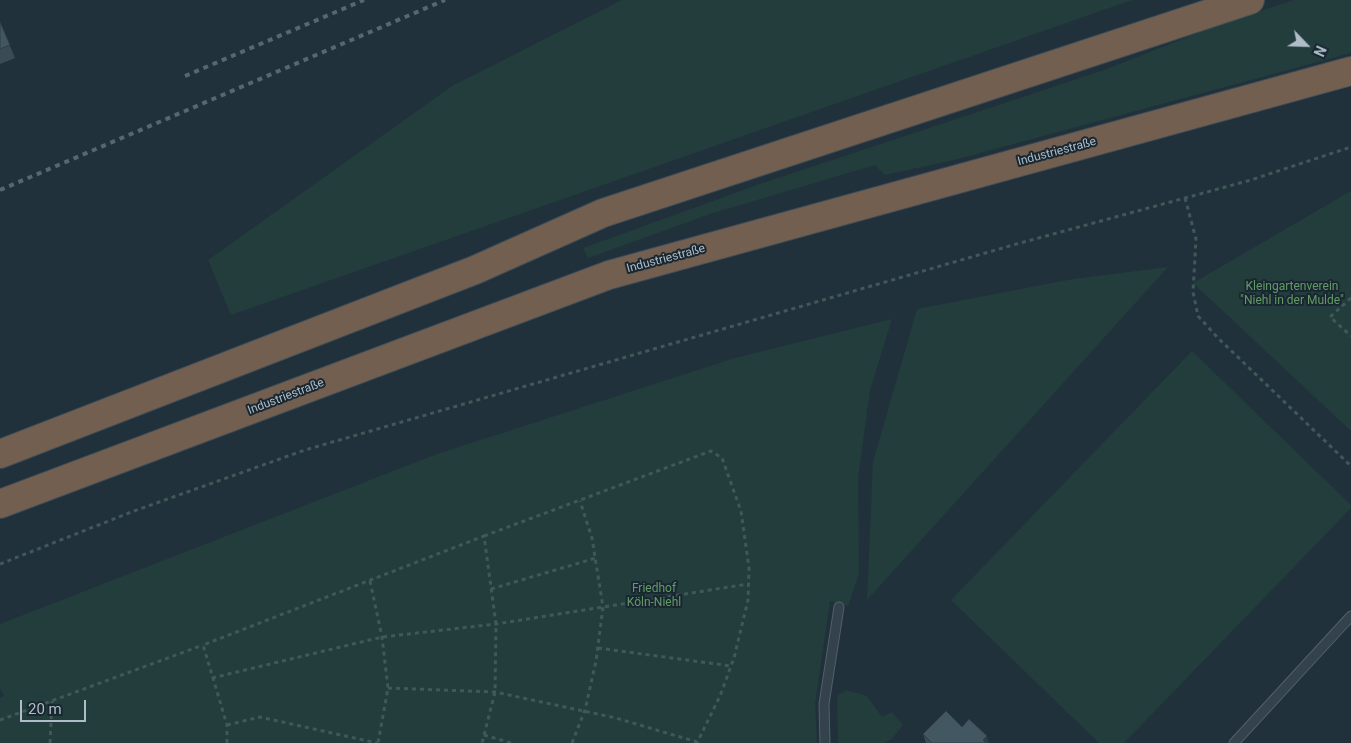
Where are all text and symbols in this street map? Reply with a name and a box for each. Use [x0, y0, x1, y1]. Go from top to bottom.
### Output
north arrow [1281, 20, 1331, 70]
text: N [1310, 43, 1329, 59]
street label: Industriestraße [1016, 135, 1098, 169]
street label: Industriestraße [625, 242, 707, 276]
park label: Kleingartenverein "Niehl in der Mulde" [1240, 280, 1344, 308]
street label: Industriestraße [246, 376, 326, 418]
park label: Friedhof Köln-Niehl [627, 582, 681, 610]
scale bar [22, 690, 89, 722]
text: 20 m [28, 700, 62, 718]

